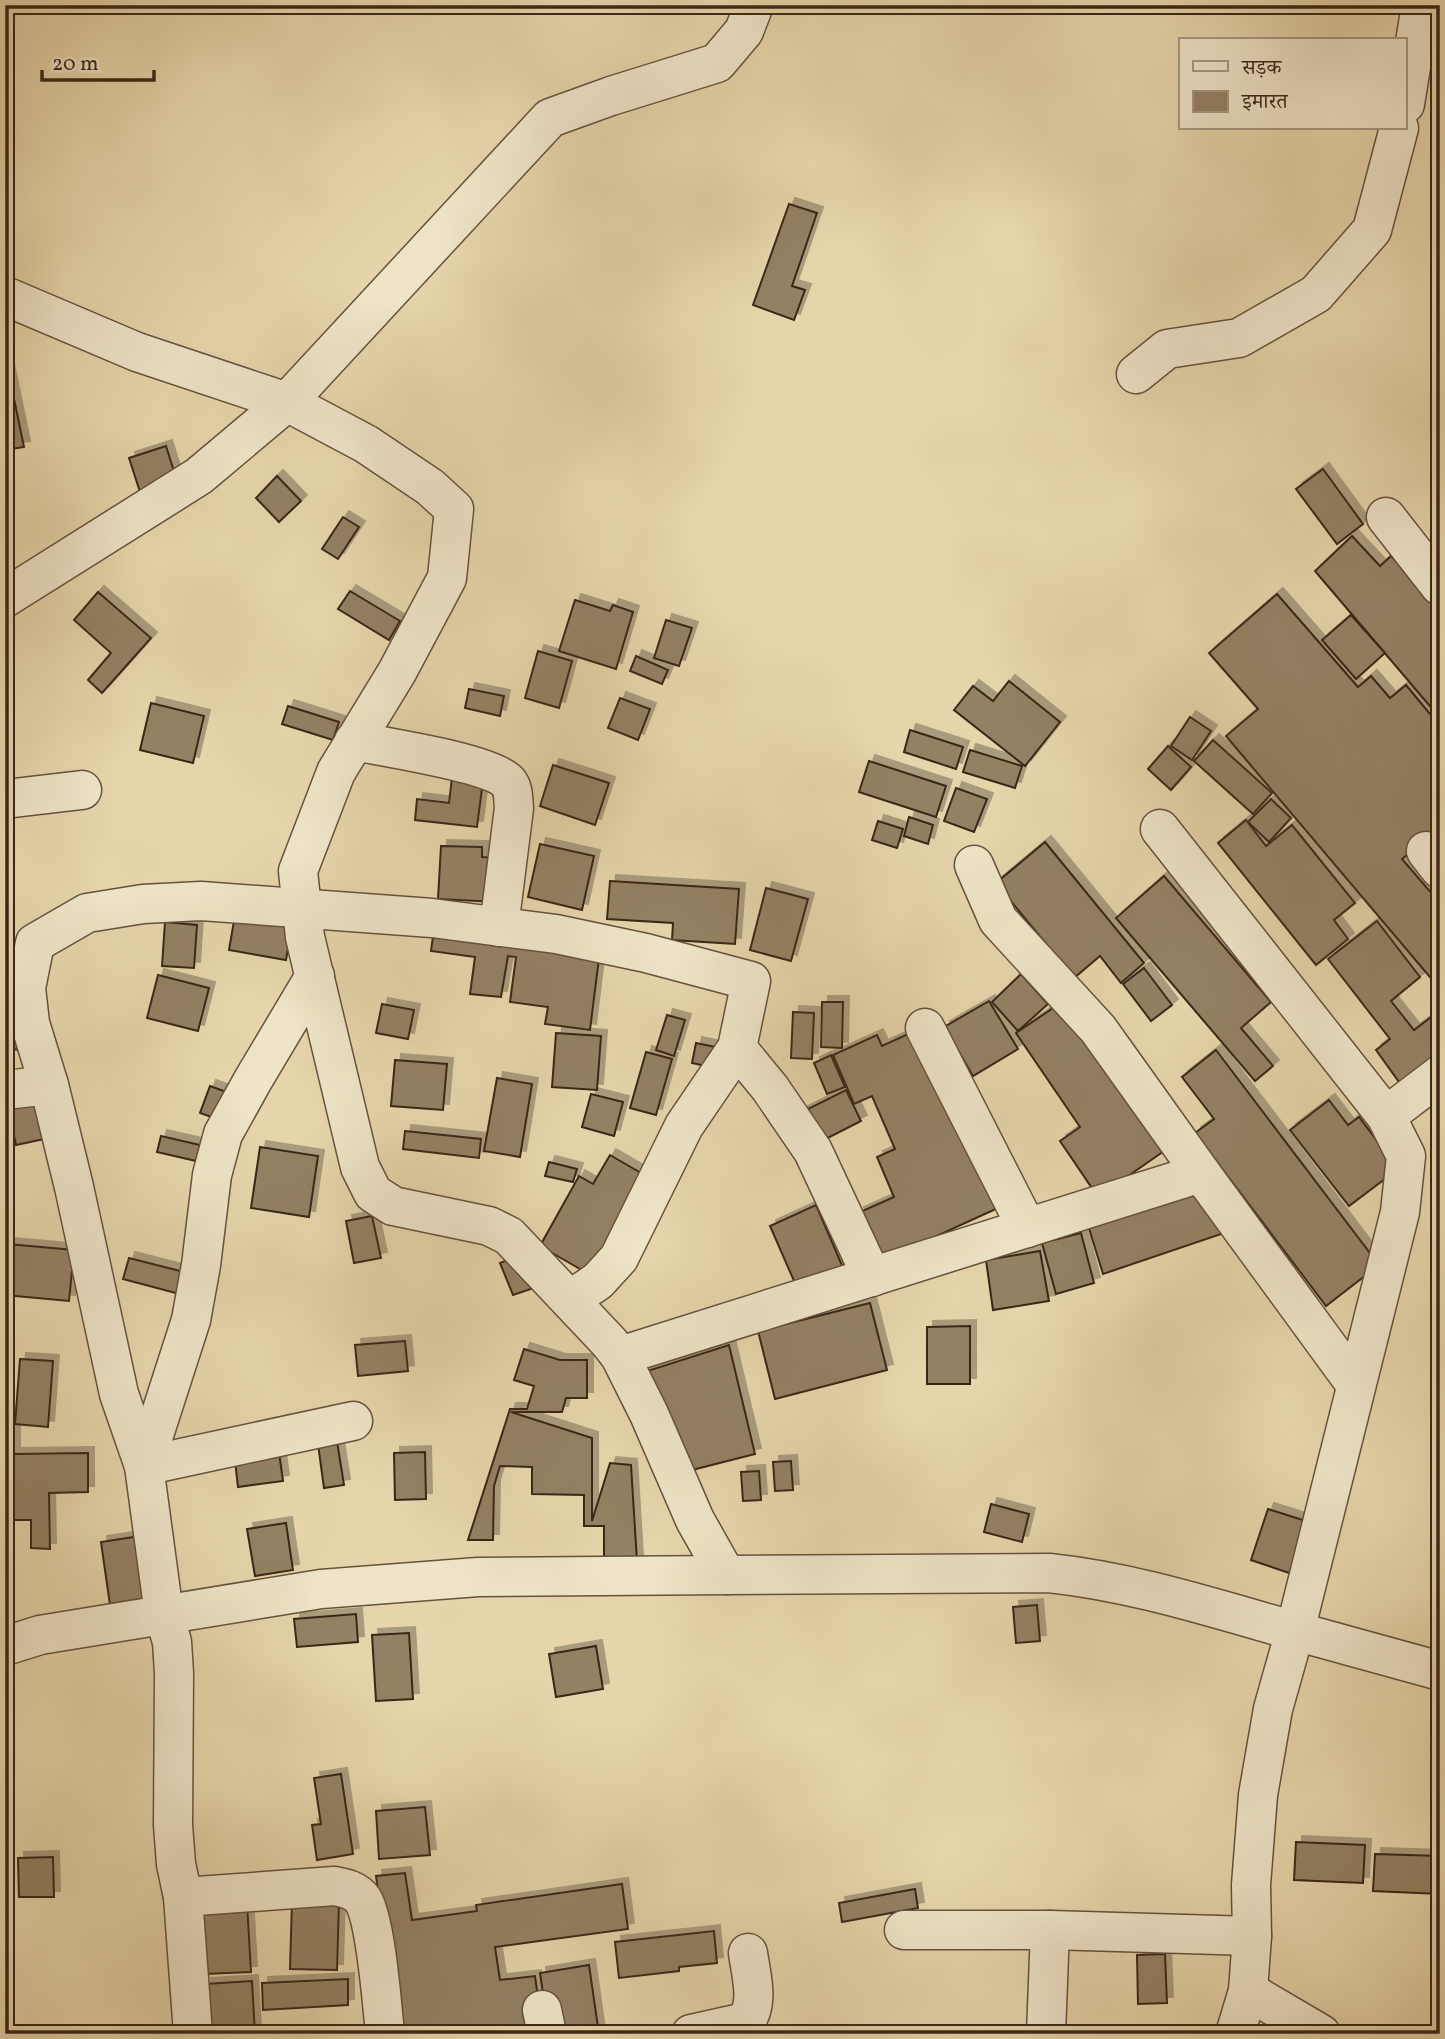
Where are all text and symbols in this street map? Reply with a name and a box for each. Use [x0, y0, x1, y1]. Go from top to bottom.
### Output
scale bar [42, 38, 154, 82]
legend [1179, 38, 1406, 130]
text: 20 m [52, 50, 98, 79]
text: सड़क [1241, 54, 1282, 83]
text: इमारत [1241, 88, 1289, 117]

